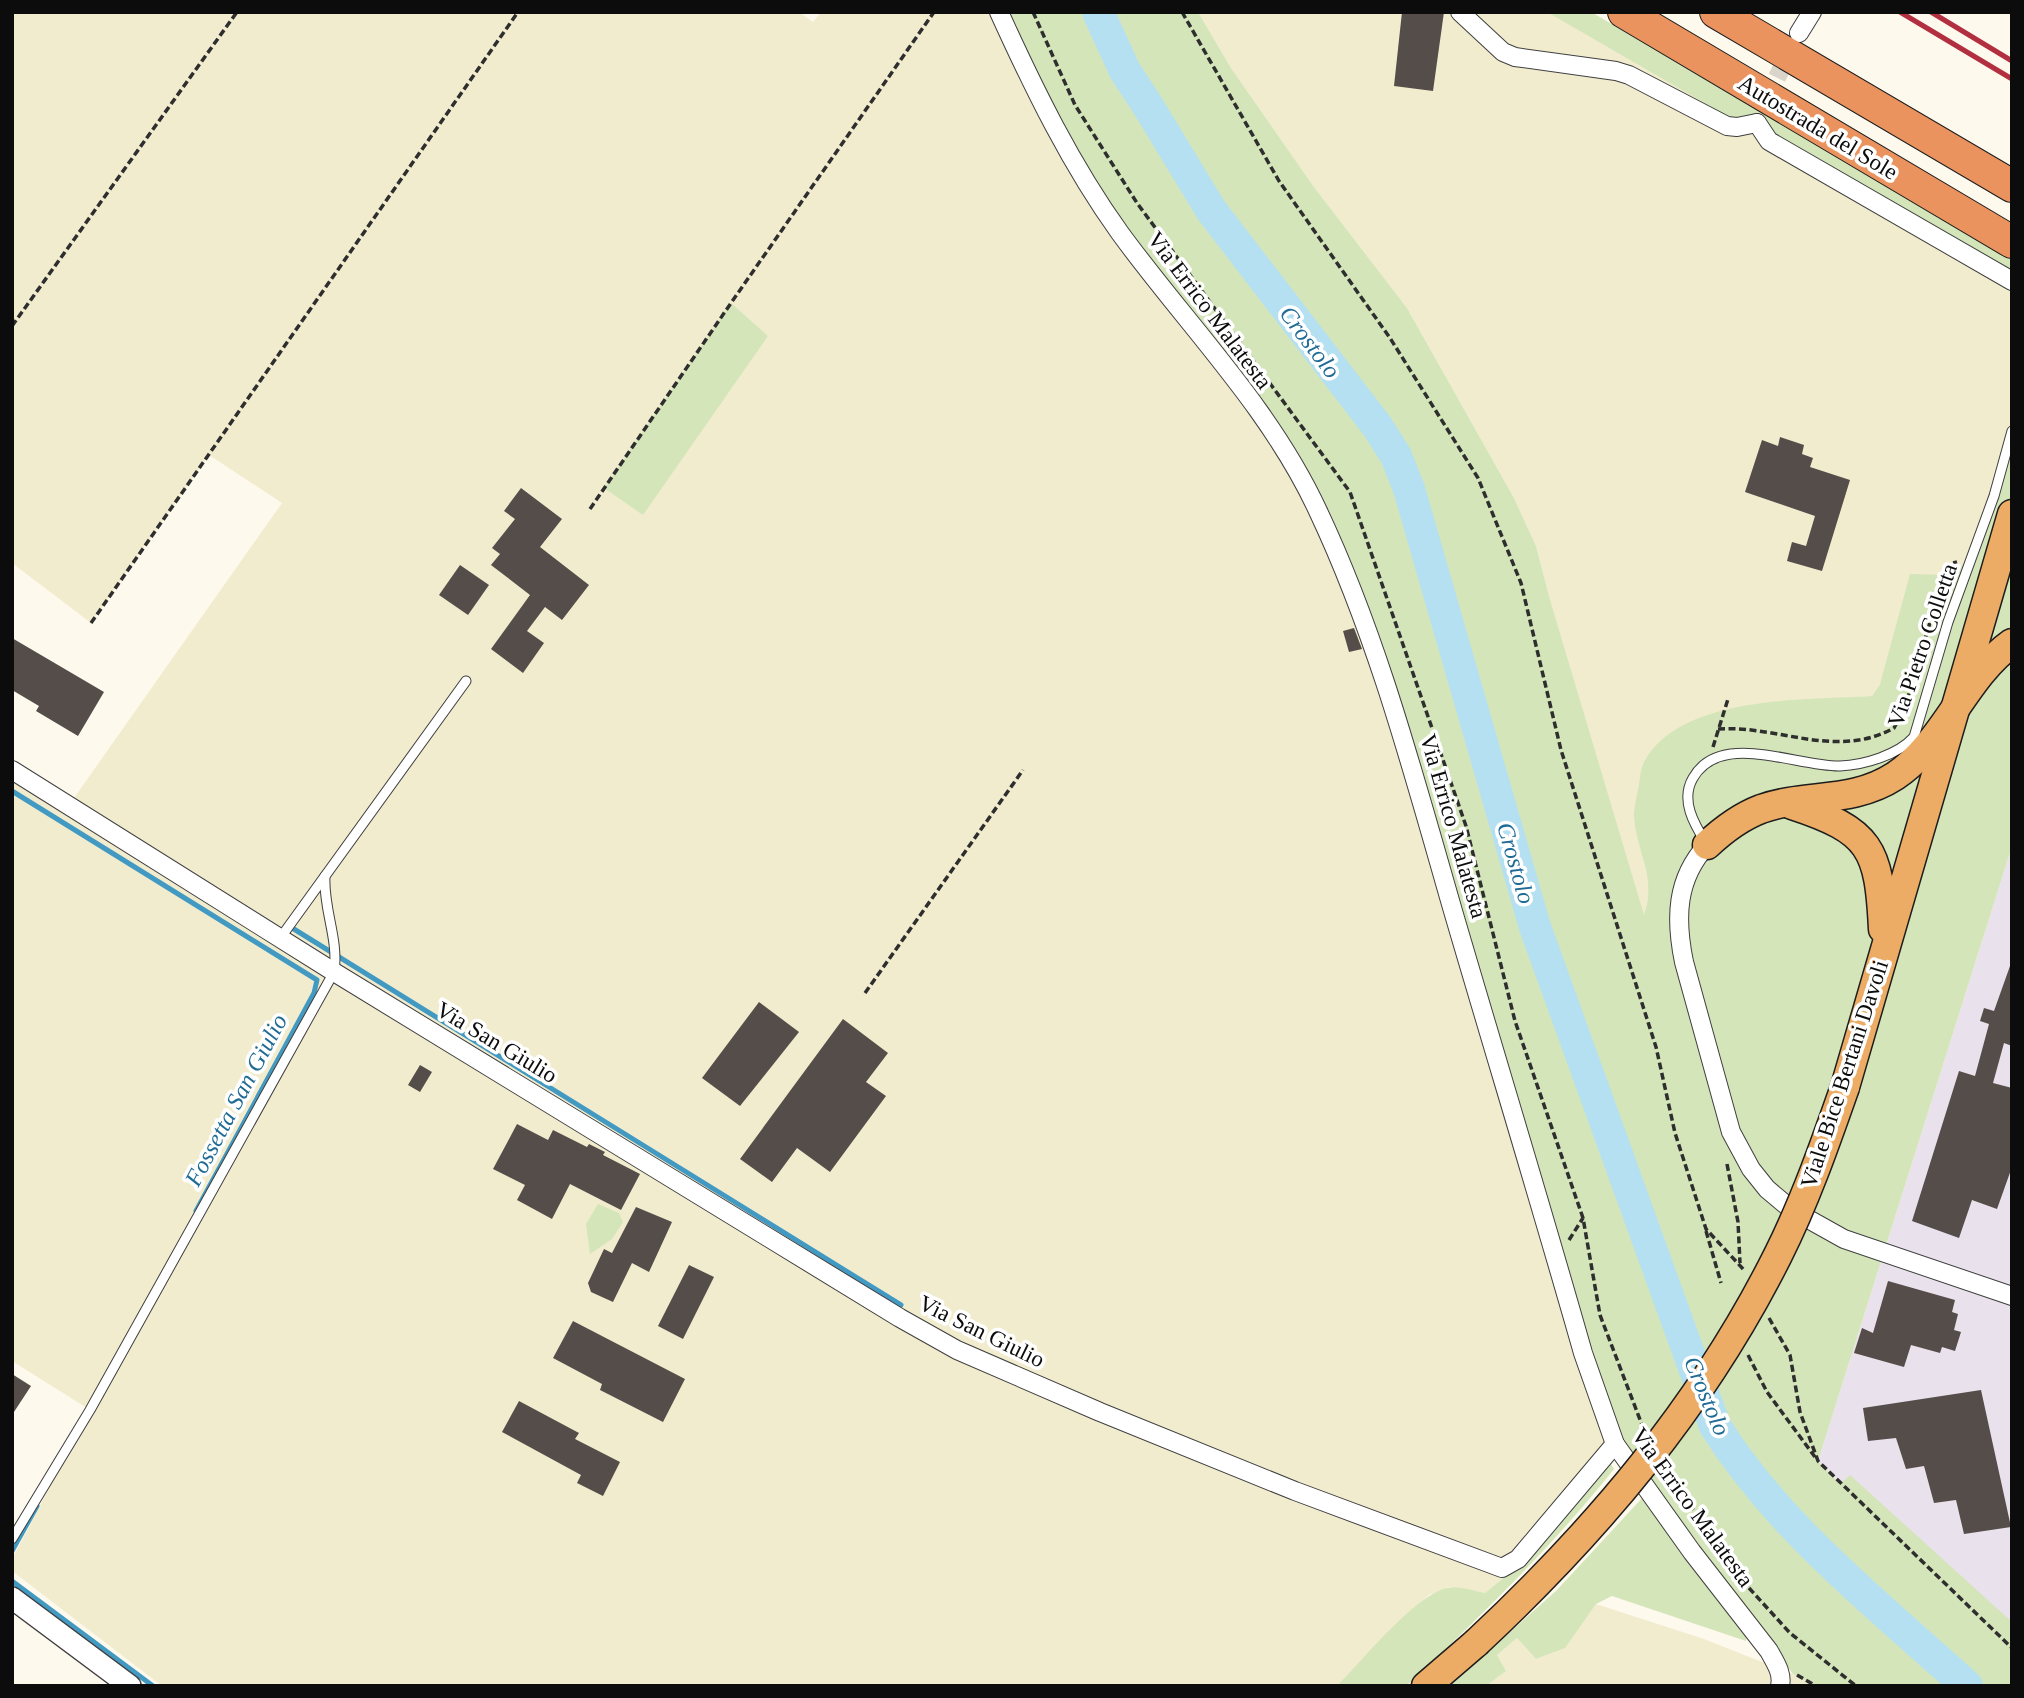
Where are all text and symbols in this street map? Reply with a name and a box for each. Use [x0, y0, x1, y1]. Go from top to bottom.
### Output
street label: Autostrada del Sole [1734, 70, 1902, 185]
street label: Via Errico Malatesta [1142, 227, 1277, 394]
water label: Crostolo [1275, 301, 1345, 383]
street label: Via Pietro Colletta [1883, 560, 1962, 730]
street label: Via Errico Malatesta [1415, 731, 1492, 921]
water label: Crostolo [1492, 819, 1540, 907]
street label: Viale Bice Bertani Davoli [1796, 957, 1893, 1191]
street label: Via San Giulio [432, 997, 562, 1088]
water label: Fossetta San Giulio [179, 1010, 292, 1191]
street label: Via San Giulio [915, 1290, 1049, 1373]
water label: Crostolo [1679, 1353, 1735, 1439]
street label: Via Errico Malatesta [1627, 1423, 1759, 1592]

